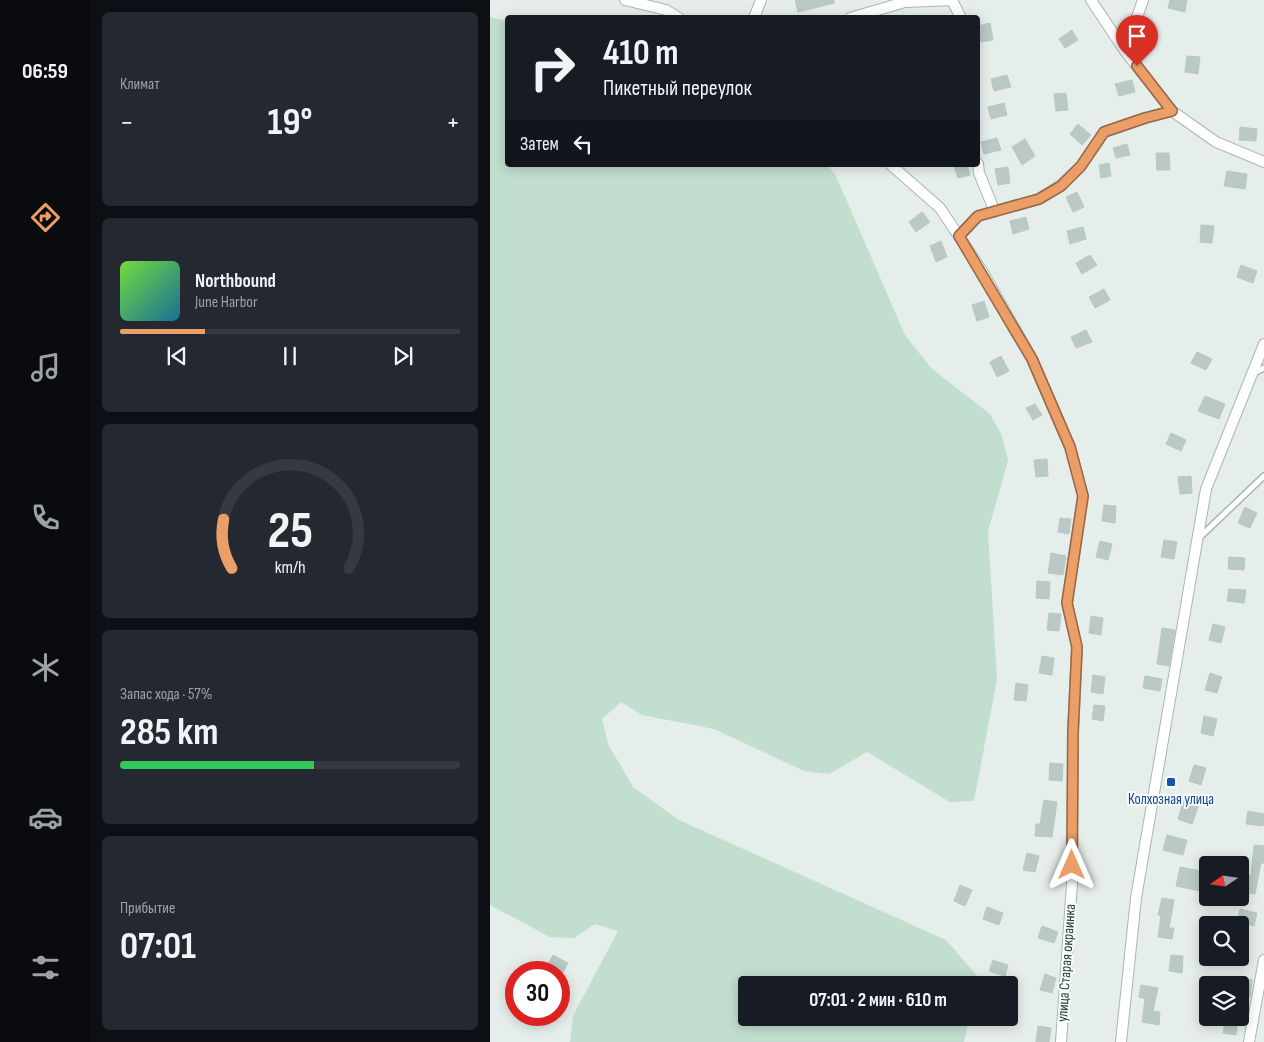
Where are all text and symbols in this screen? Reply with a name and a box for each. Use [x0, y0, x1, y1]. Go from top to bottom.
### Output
pin [1116, 15, 1158, 66]
icon: arrive [1123, 22, 1151, 50]
text: 410 m [603, 32, 678, 75]
icon: right [520, 35, 585, 100]
text: 06:59 [22, 58, 68, 85]
text: Климат [120, 75, 160, 94]
text: Пикетный переулок [603, 75, 752, 102]
text: 19° [268, 100, 312, 145]
text: − [120, 106, 134, 139]
text: + [446, 106, 460, 139]
icon: left [569, 130, 597, 158]
text: Затем [520, 133, 559, 156]
icon: directions [28, 200, 63, 235]
text: Northbound [195, 270, 276, 293]
text: June Harbor [195, 293, 258, 312]
icon: previous [163, 342, 191, 370]
icon: pause [276, 342, 304, 370]
icon: next [389, 342, 417, 370]
icon: music [28, 350, 63, 385]
icon: phone [28, 500, 63, 535]
text: 25 [267, 500, 313, 563]
text: km/h [275, 557, 305, 578]
icon: climate [28, 650, 63, 685]
text: Запас хода · 57% [120, 685, 212, 704]
text: 285 km [120, 710, 218, 755]
marker: Колхозная улица [1165, 776, 1177, 788]
place label: Колхозная улица [1128, 790, 1214, 809]
icon: car [28, 800, 63, 835]
position arrow [1045, 838, 1097, 890]
north arrow [1199, 856, 1249, 906]
map controls [1199, 856, 1249, 1026]
text: Прибытие [120, 899, 175, 918]
street label: улица Старая окраинка [1053, 903, 1080, 1023]
button: search [1199, 916, 1249, 966]
text: 07:01 [120, 924, 196, 969]
icon: filters [28, 950, 63, 985]
speed limit sign: 30 [505, 961, 570, 1026]
button: layers [1199, 976, 1249, 1026]
text: 07:01 · 2 мин · 610 m [809, 989, 947, 1012]

